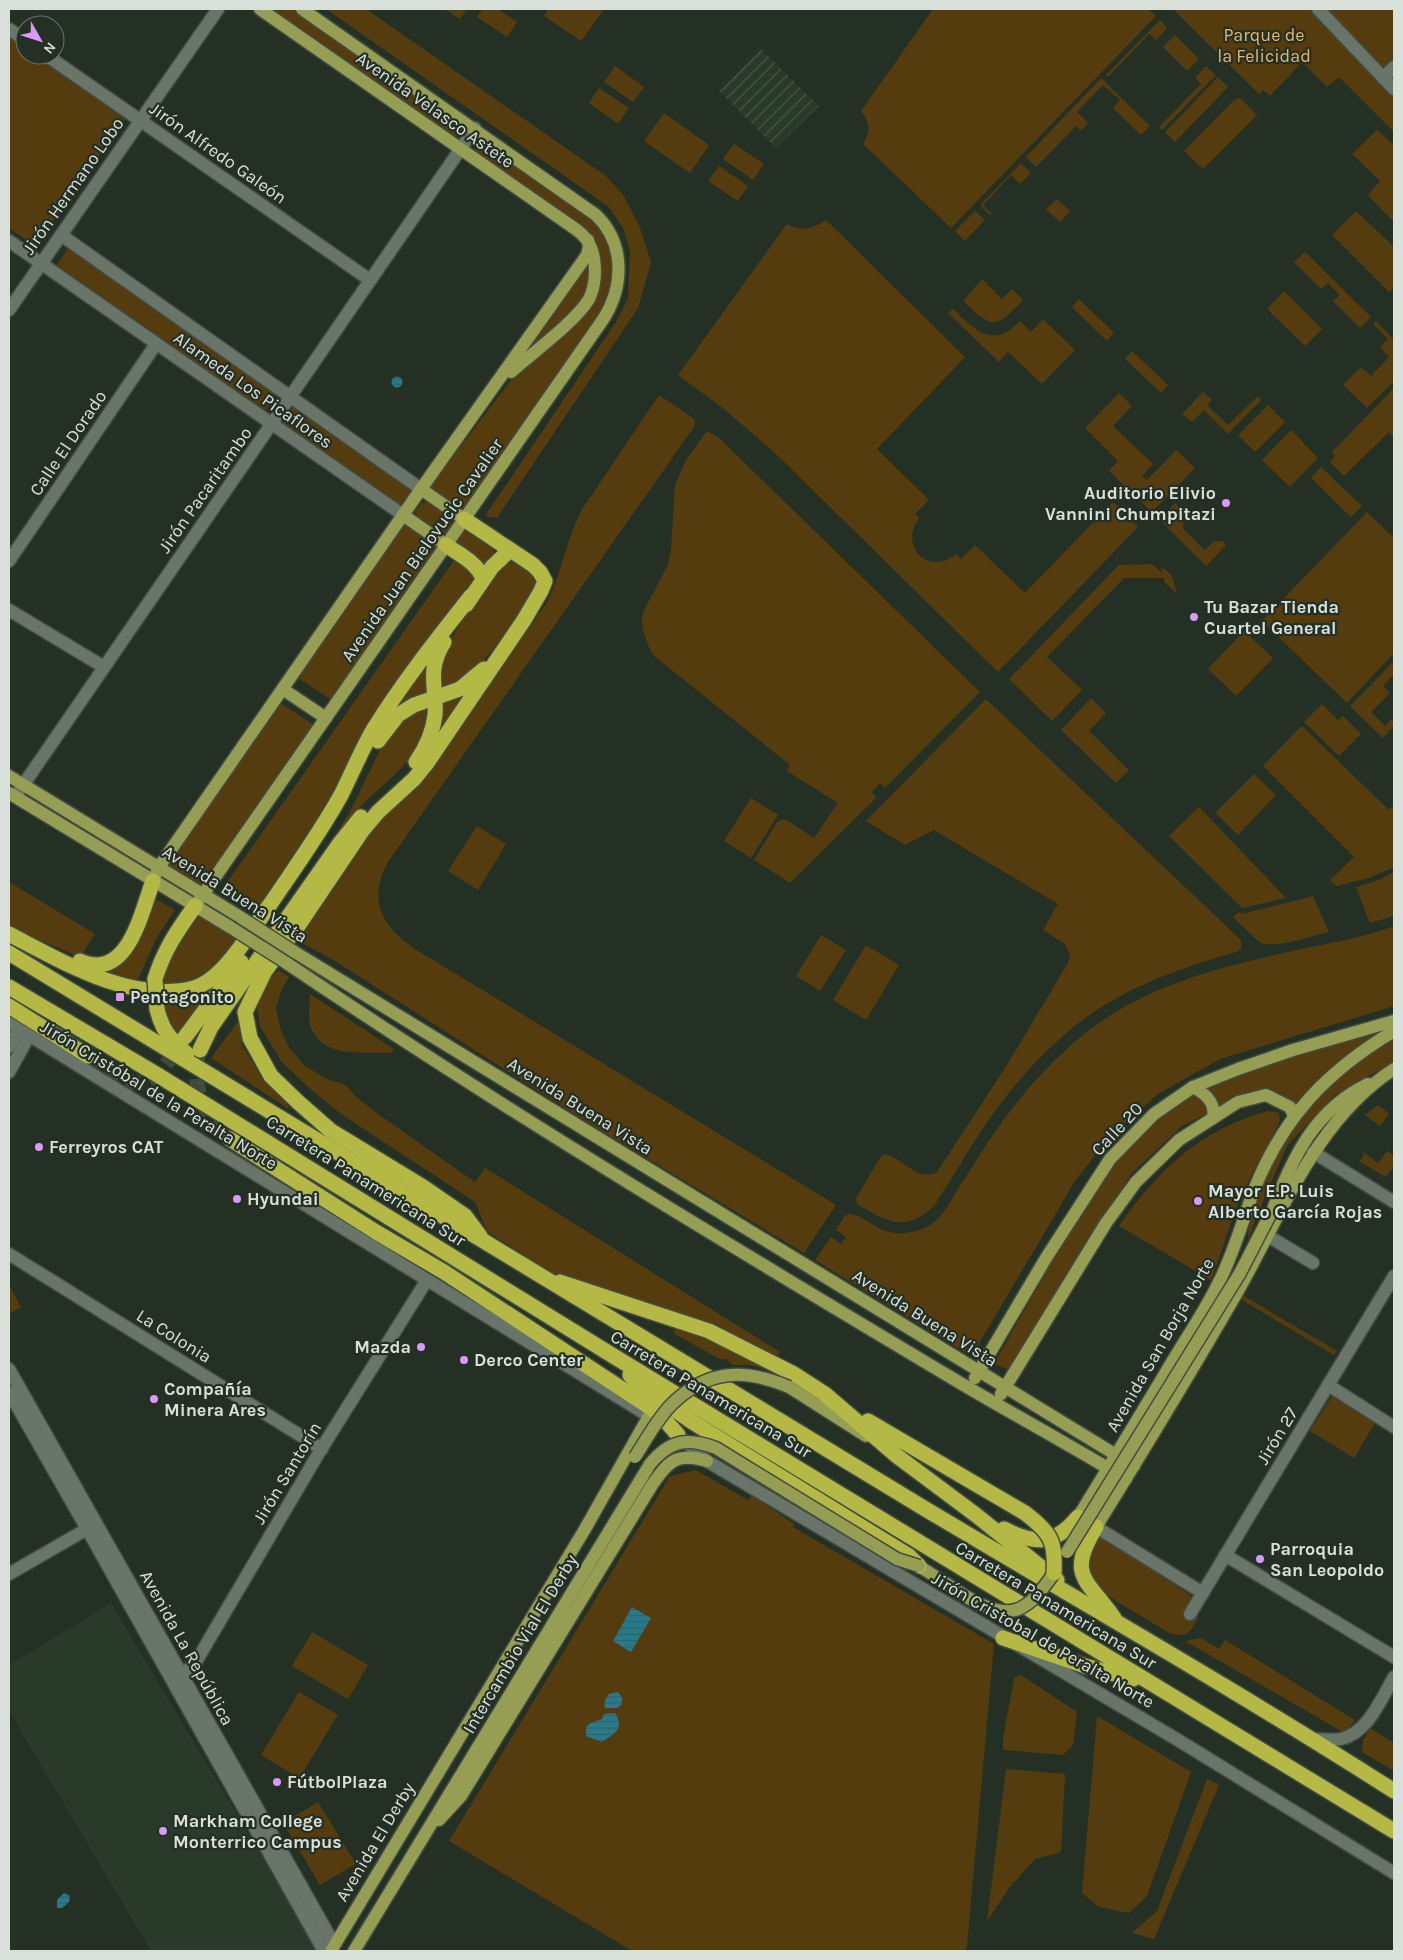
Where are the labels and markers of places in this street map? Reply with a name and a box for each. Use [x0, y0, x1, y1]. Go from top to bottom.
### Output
place label: Auditorio Elivio Vannini Chumpitazi [1045, 482, 1216, 525]
marker: Auditorio Elivio Vannini Chumpitazi [1220, 497, 1232, 509]
place label: Tu Bazar Tienda Cuartel General [1204, 596, 1339, 639]
marker: Tu Bazar Tienda Cuartel General [1188, 611, 1200, 623]
place label: Pentagonito [130, 986, 234, 1008]
marker: Pentagonito [114, 991, 126, 1003]
place label: Ferreyros CAT [49, 1136, 164, 1158]
marker: Ferreyros CAT [33, 1141, 45, 1153]
place label: Mayor E.P. Luis Alberto García Rojas [1208, 1180, 1382, 1223]
place label: Hyundai [247, 1188, 319, 1210]
marker: Hyundai [231, 1193, 243, 1205]
marker: Mayor E.P. Luis Alberto García Rojas [1192, 1195, 1204, 1207]
place label: Mazda [354, 1336, 411, 1358]
marker: Mazda [415, 1341, 427, 1353]
place label: Derco Center [474, 1349, 583, 1371]
marker: Derco Center [458, 1354, 470, 1366]
place label: Compañía Minera Ares [164, 1378, 266, 1421]
marker: Compañía Minera Ares [148, 1393, 160, 1405]
place label: Parroquia San Leopoldo [1270, 1538, 1384, 1581]
marker: Parroquia San Leopoldo [1254, 1553, 1266, 1565]
place label: FútbolPlaza [287, 1771, 387, 1793]
marker: FútbolPlaza [271, 1776, 283, 1788]
place label: Markham College Monterrico Campus [173, 1810, 342, 1853]
marker: Markham College Monterrico Campus [157, 1825, 169, 1837]

